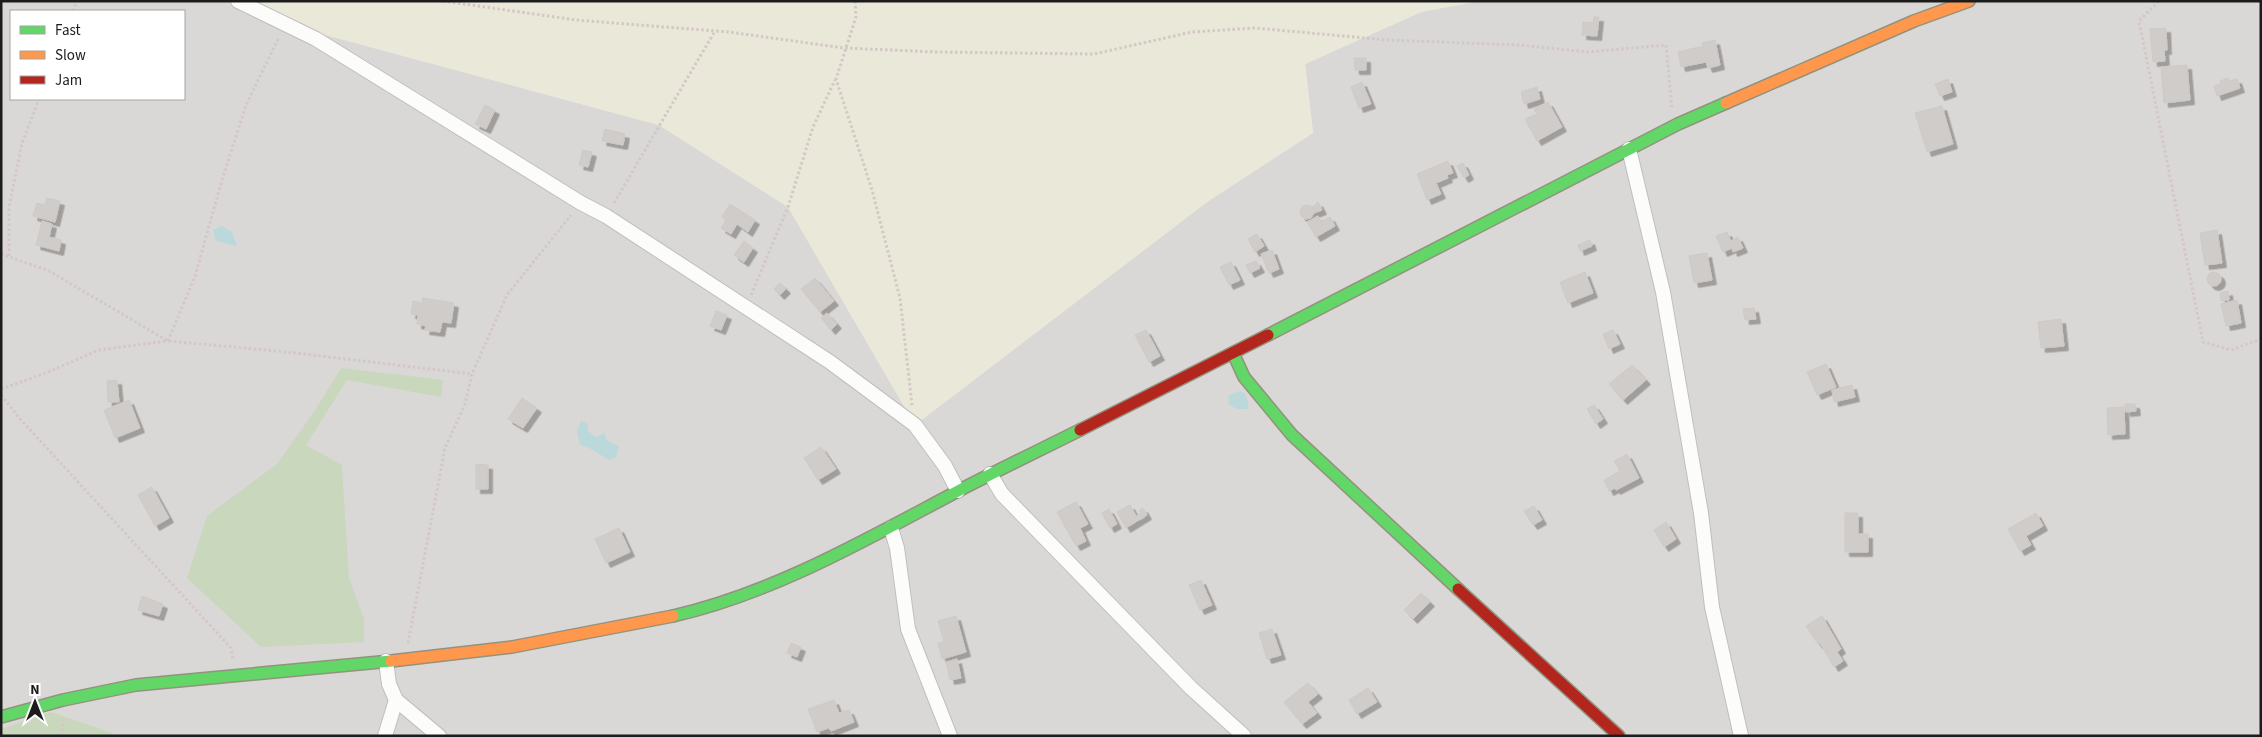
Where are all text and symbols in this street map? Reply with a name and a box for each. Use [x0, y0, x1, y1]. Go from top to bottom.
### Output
legend [10, 10, 185, 100]
text: Fast [55, 20, 81, 41]
text: Slow [55, 45, 86, 66]
text: Jam [55, 70, 82, 91]
north arrow [10, 677, 60, 727]
text: N [30, 680, 40, 700]

